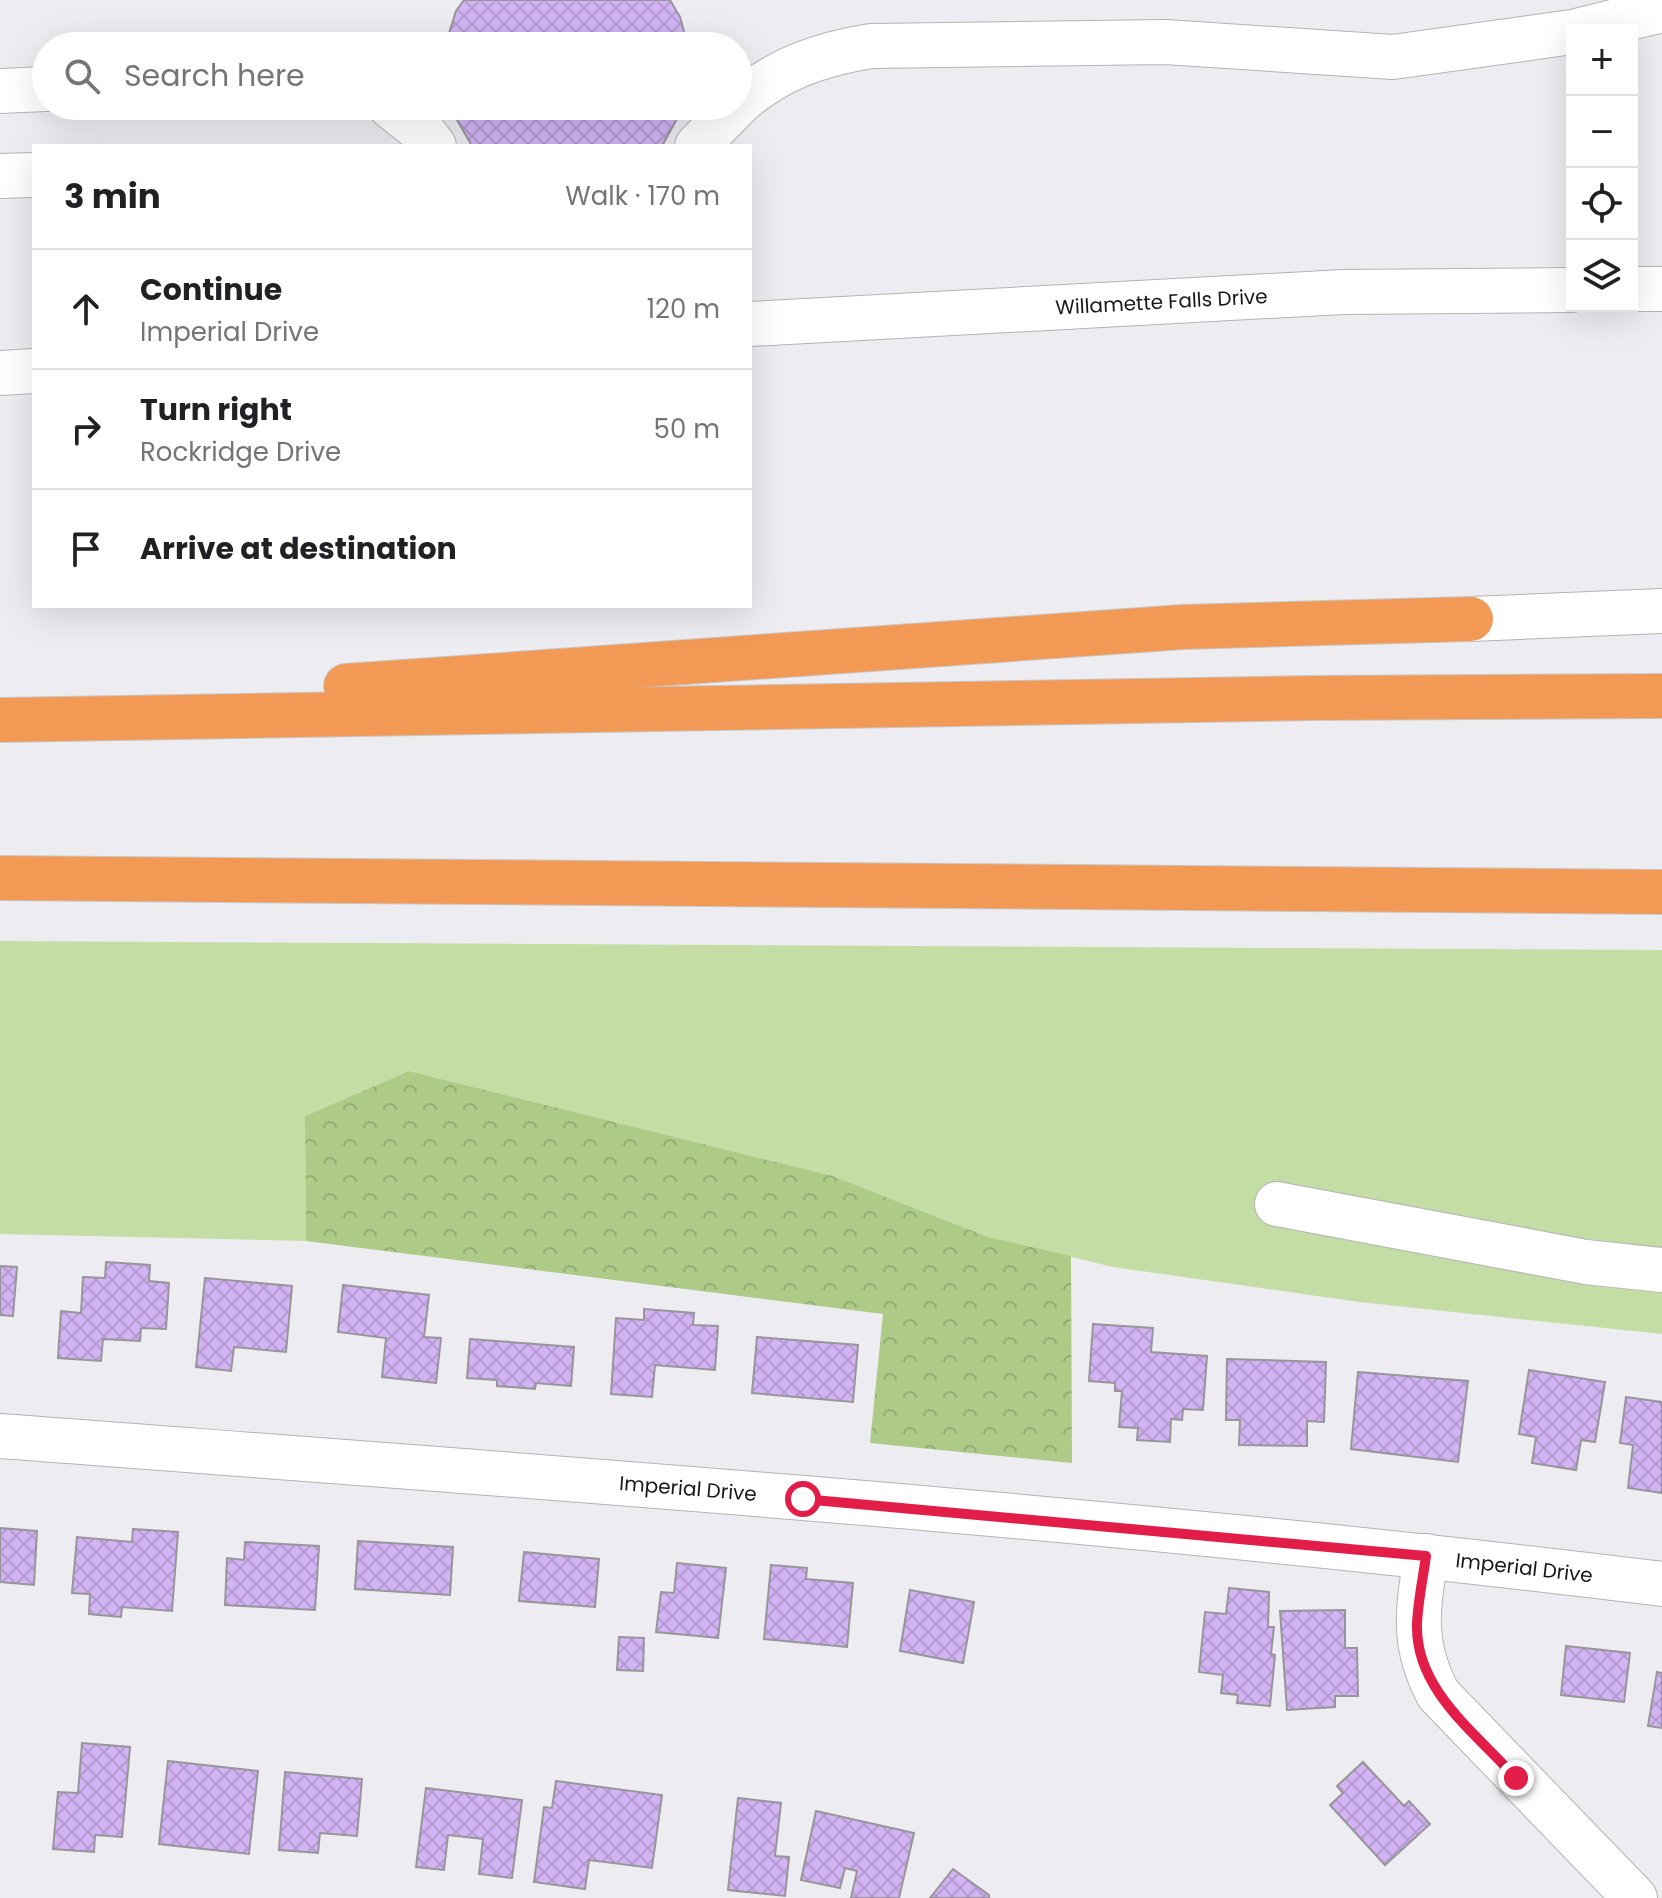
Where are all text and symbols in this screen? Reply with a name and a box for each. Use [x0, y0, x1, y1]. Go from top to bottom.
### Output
map controls [1566, 24, 1638, 312]
button: + [1566, 24, 1638, 96]
search box [32, 32, 752, 120]
icon: search [60, 54, 104, 98]
text: Search here [124, 54, 305, 97]
button: − [1566, 96, 1638, 168]
button: locate [1566, 168, 1638, 240]
text: 3 min [64, 172, 161, 220]
text: Walk · 170 m [565, 178, 720, 214]
button: layers [1566, 240, 1638, 312]
text: Continue [140, 268, 282, 311]
street label: Willamette Falls Drive [1055, 282, 1268, 322]
icon: ahead [64, 287, 108, 331]
text: 120 m [647, 291, 720, 327]
text: Imperial Drive [140, 314, 319, 350]
text: Turn right [140, 388, 292, 431]
icon: right [64, 407, 108, 451]
text: 50 m [654, 411, 720, 447]
text: Rockridge Drive [140, 434, 341, 470]
icon: arrive [64, 527, 108, 571]
text: Arrive at destination [140, 527, 457, 570]
street label: Imperial Drive [618, 1469, 758, 1508]
route start [785, 1481, 821, 1517]
street label: Imperial Drive [1454, 1546, 1594, 1590]
route end [1498, 1760, 1534, 1796]

